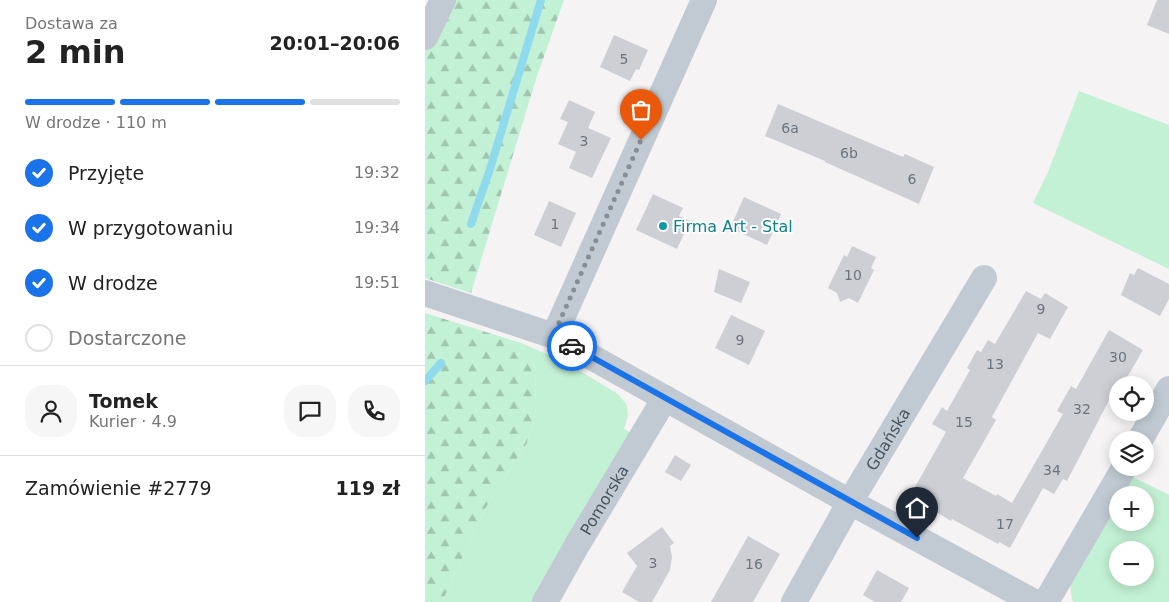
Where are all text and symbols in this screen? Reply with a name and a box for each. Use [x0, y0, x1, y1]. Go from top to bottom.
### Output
text: Dostawa za [25, 14, 118, 33]
text: 20:01–20:06 [270, 32, 400, 54]
text: 2 min [25, 33, 126, 71]
house number: 5 [620, 51, 628, 67]
pin [620, 89, 662, 140]
icon: bag [627, 96, 655, 124]
text: W drodze · 110 m [25, 113, 167, 132]
house number: 6a [781, 120, 799, 136]
house number: 3 [580, 133, 588, 149]
house number: 6b [840, 145, 858, 161]
icon: check [25, 159, 53, 187]
text: Przyjęte [68, 162, 144, 184]
text: 19:32 [354, 163, 400, 182]
house number: 6 [908, 171, 917, 187]
icon: check [25, 214, 53, 242]
house number: 1 [551, 216, 559, 232]
text: W przygotowaniu [68, 217, 233, 239]
place label: Firma Art - Stal [673, 217, 793, 236]
text: 19:34 [354, 218, 400, 237]
marker: Firma Art - Stal [657, 220, 669, 232]
house number: 10 [844, 267, 862, 283]
icon: check [25, 269, 53, 297]
text: W drodze [68, 272, 158, 294]
text: 19:51 [354, 273, 400, 292]
house number: 9 [1037, 301, 1045, 317]
courier [547, 321, 597, 371]
text: Dostarczone [68, 327, 186, 349]
icon: car [558, 332, 586, 360]
house number: 9 [736, 332, 744, 348]
house number: 30 [1109, 349, 1127, 365]
house number: 13 [986, 356, 1004, 372]
map controls [1109, 376, 1154, 586]
button: locate [1109, 376, 1154, 421]
button: person [25, 385, 77, 437]
button: chat [284, 385, 336, 437]
button: phone [348, 385, 400, 437]
text: Tomek [89, 390, 158, 412]
house number: 32 [1073, 401, 1091, 417]
street label: Gdańska [862, 404, 914, 474]
text: Kurier · 4.9 [89, 412, 177, 431]
house number: 15 [955, 414, 973, 430]
button: layers [1109, 431, 1154, 476]
street label: Pomorska [576, 462, 632, 538]
house number: 34 [1043, 462, 1061, 478]
text: Zamówienie #2779 [25, 477, 212, 499]
text: 119 zł [336, 477, 400, 499]
button: + [1109, 486, 1154, 531]
pin [896, 487, 938, 538]
icon: home [903, 494, 931, 522]
house number: 17 [996, 516, 1014, 532]
button: − [1109, 541, 1154, 586]
house number: 3 [649, 555, 657, 571]
house number: 16 [745, 556, 763, 572]

